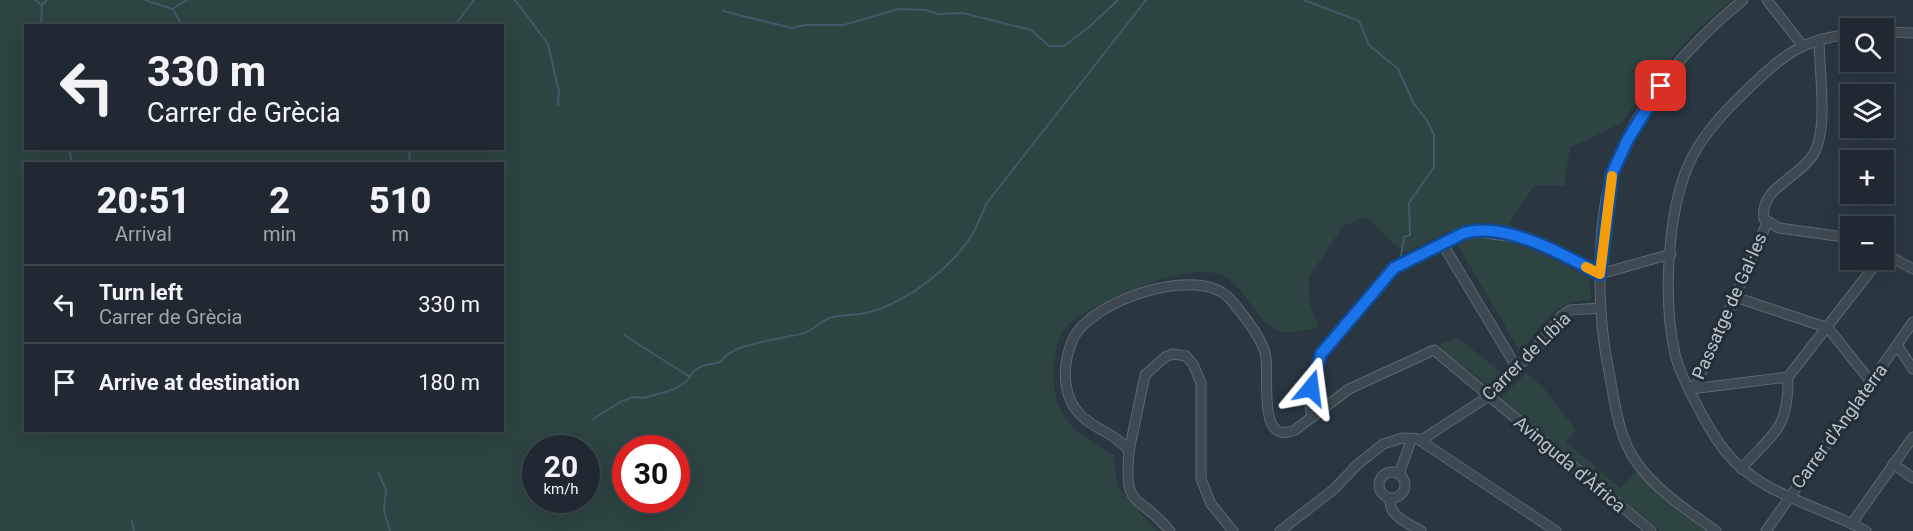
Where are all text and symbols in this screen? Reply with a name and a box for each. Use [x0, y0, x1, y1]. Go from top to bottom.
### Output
map controls [1840, 18, 1894, 270]
button: search [1840, 18, 1894, 72]
text: 330 m [147, 47, 266, 96]
icon: left [48, 48, 126, 126]
pin [1635, 60, 1686, 111]
icon: arrive [1644, 69, 1677, 102]
button: layers [1840, 84, 1894, 138]
text: Carrer de Grècia [147, 97, 341, 129]
button: + [1840, 150, 1894, 204]
text: 20:51 [97, 180, 190, 222]
text: 2 [269, 180, 290, 222]
text: 510 [369, 180, 431, 222]
button: − [1840, 216, 1894, 270]
text: Arrival [115, 222, 172, 246]
text: min [263, 222, 296, 246]
text: m [391, 222, 409, 246]
street label: Passatge de Gal·les [1687, 230, 1771, 382]
text: Turn left [99, 280, 183, 305]
icon: left [48, 288, 81, 321]
text: 330 m [418, 292, 480, 317]
text: Carrer de Grècia [99, 305, 243, 329]
street label: Carrer de Líbia [1477, 307, 1575, 405]
position arrow [1279, 356, 1343, 420]
street label: Carrer d'Anglaterra [1787, 360, 1891, 492]
icon: arrive [48, 366, 81, 399]
text: Arrive at destination [99, 370, 300, 395]
text: 180 m [418, 370, 480, 395]
street label: Avinguda d'Àfrica [1510, 411, 1630, 517]
speed limit sign: 30 [612, 435, 690, 513]
text: 20 [544, 449, 578, 484]
text: km/h [543, 480, 579, 498]

